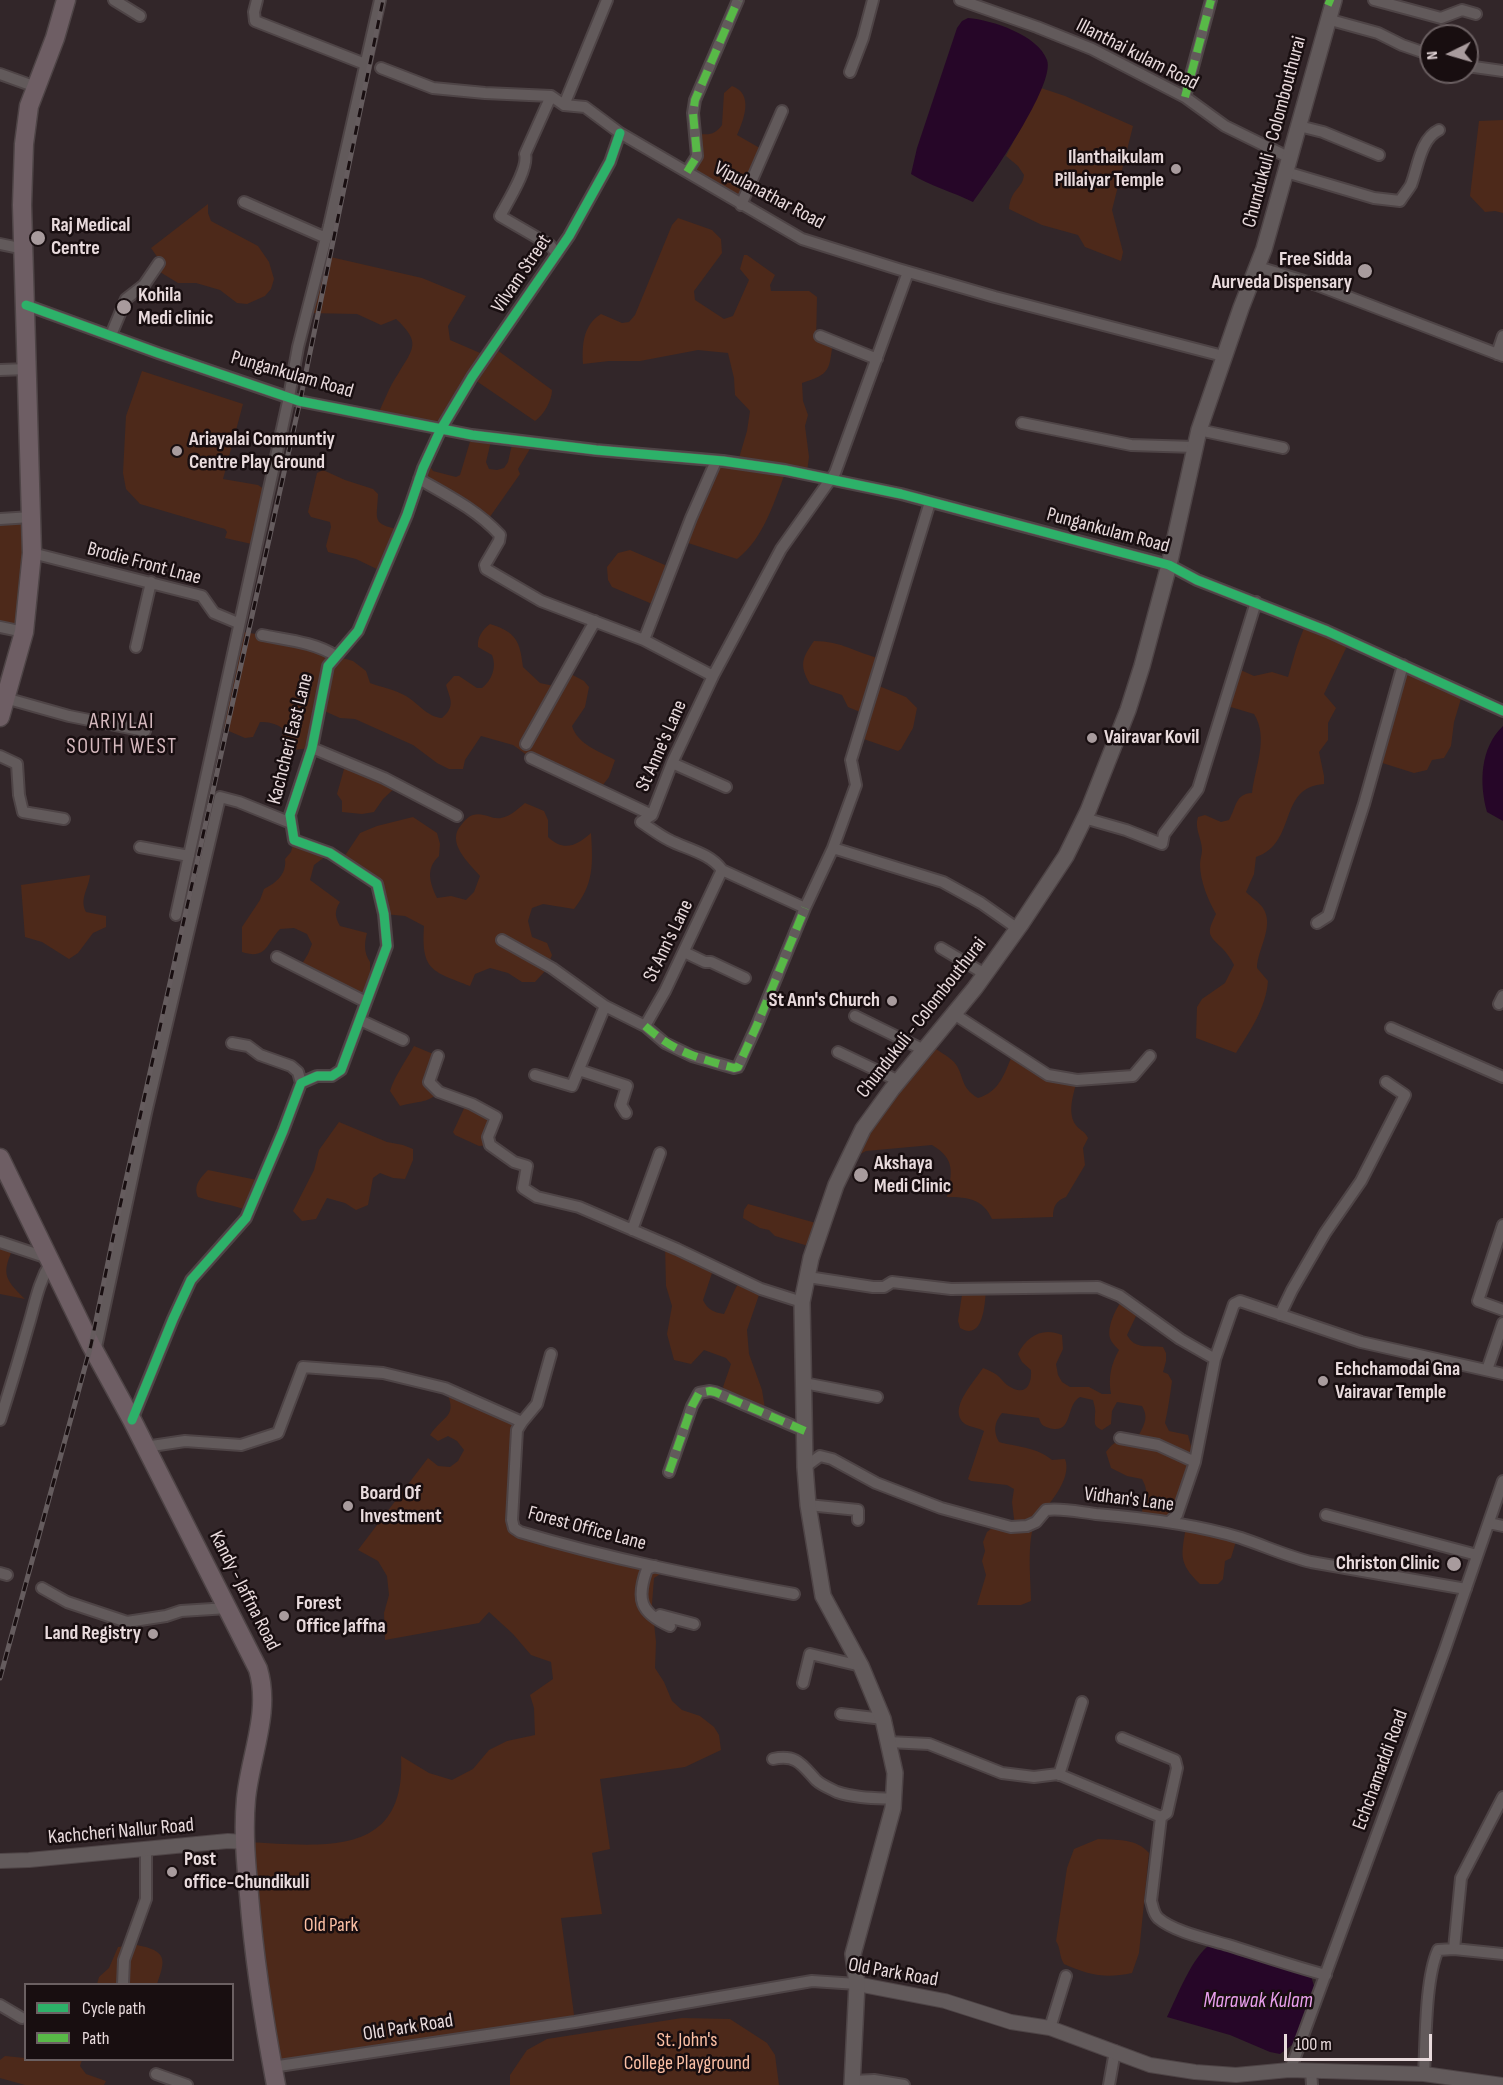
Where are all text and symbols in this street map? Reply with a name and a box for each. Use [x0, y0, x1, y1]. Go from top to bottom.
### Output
street label: Illanthai kulam Road [1072, 14, 1202, 96]
north arrow [1419, 24, 1479, 84]
street label: Chundukuli - Colombouthurai [1238, 34, 1312, 230]
text: N [1423, 50, 1442, 61]
place label: Ilanthaikulam Pillaiyar Temple [1054, 146, 1164, 193]
street label: Vipulanathar Road [710, 157, 828, 235]
marker: Ilanthaikulam Pillaiyar Temple [1169, 162, 1183, 176]
place label: Raj Medical Centre [51, 214, 130, 261]
marker: Raj Medical Centre [29, 229, 47, 247]
street label: Vilvam Street [487, 230, 557, 318]
place label: Free Sidda Aurveda Dispensary [1212, 248, 1352, 295]
marker: Free Sidda Aurveda Dispensary [1356, 262, 1374, 280]
place label: Kohila Medi clinic [138, 284, 213, 331]
marker: Kohila Medi clinic [115, 298, 133, 316]
street label: Pungankulam Road [228, 346, 356, 404]
place label: Ariayalai Communtiy Centre Play Ground [189, 428, 335, 475]
marker: Ariayalai Communtiy Centre Play Ground [170, 444, 184, 458]
street label: Pungankulam Road [1044, 503, 1172, 559]
street label: Brodie Front Lnae [84, 537, 204, 591]
street label: Kachcheri East Lane [263, 671, 319, 807]
street label: St Anne's Lane [631, 697, 693, 795]
district label: ARIYLAI SOUTH WEST [66, 709, 178, 760]
place label: Vairavar Kovil [1104, 726, 1199, 750]
marker: Vairavar Kovil [1085, 731, 1099, 745]
street label: St Ann's Lane [639, 896, 699, 986]
street label: Chundukuli - Colombouthurai [852, 933, 992, 1103]
place label: St Ann's Church [769, 989, 880, 1013]
marker: St Ann's Church [885, 994, 899, 1008]
place label: Akshaya Medi Clinic [874, 1152, 951, 1199]
marker: Akshaya Medi Clinic [852, 1166, 870, 1184]
place label: Echchamodai Gna Vairavar Temple [1335, 1358, 1460, 1405]
marker: Echchamodai Gna Vairavar Temple [1316, 1374, 1330, 1388]
place label: Board Of Investment [360, 1482, 442, 1529]
street label: Vidhan's Lane [1083, 1483, 1175, 1517]
marker: Board Of Investment [341, 1499, 355, 1513]
street label: Forest Office Lane [525, 1502, 649, 1556]
street label: Kandy - Jaffna Road [204, 1527, 284, 1655]
place label: Christon Clinic [1336, 1552, 1440, 1576]
marker: Christon Clinic [1445, 1555, 1463, 1573]
place label: Forest Office Jaffna [296, 1592, 386, 1639]
marker: Forest Office Jaffna [277, 1609, 291, 1623]
place label: Land Registry [44, 1622, 141, 1646]
marker: Land Registry [146, 1627, 160, 1641]
street label: Echchamaddi Road [1348, 1707, 1414, 1833]
street label: Kachcheri Nallur Road [47, 1814, 195, 1850]
place label: Post office-Chundikuli [184, 1848, 309, 1895]
marker: Post office-Chundikuli [165, 1865, 179, 1879]
park label: Old Park [304, 1914, 358, 1938]
street label: Old Park Road [846, 1953, 940, 1993]
legend [24, 1983, 234, 2061]
water label: Marawak Kulam [1203, 1989, 1313, 2015]
text: Cycle path [82, 1998, 146, 2019]
street label: Old Park Road [361, 2009, 455, 2047]
scale bar [1287, 2022, 1436, 2060]
text: Path [82, 2028, 110, 2049]
park label: St. John's College Playground [624, 2029, 750, 2076]
text: 100 m [1295, 2034, 1332, 2055]

